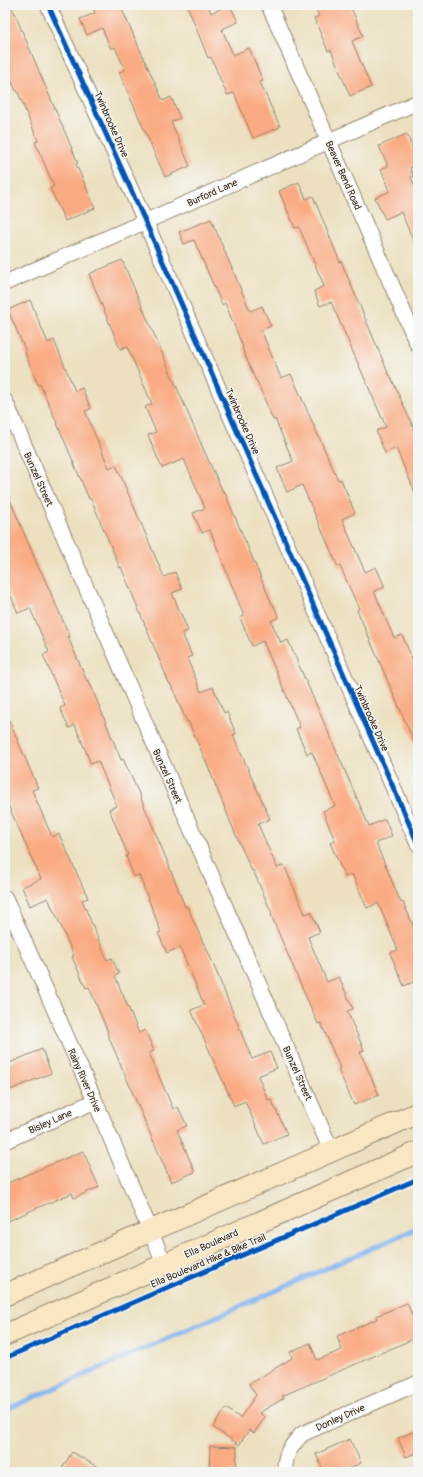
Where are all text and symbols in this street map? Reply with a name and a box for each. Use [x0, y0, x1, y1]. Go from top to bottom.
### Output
street label: Twinbrooke Drive [91, 90, 131, 159]
street label: Beaver Bend Road [323, 139, 364, 212]
street label: Burford Lane [185, 176, 240, 209]
street label: Twinbrooke Drive [222, 387, 262, 456]
street label: Bunzel Street [21, 450, 56, 509]
street label: Twinbrooke Drive [351, 684, 391, 753]
street label: Bunzel Street [150, 747, 185, 806]
street label: Bunzel Street [280, 1044, 315, 1103]
street label: Rainy River Drive [65, 1047, 104, 1114]
street label: Bisley Lane [27, 1107, 74, 1137]
street label: Ella Boulevard [183, 1227, 240, 1261]
street label: Ella Boulevard Hike & Bike Trail [149, 1231, 268, 1291]
street label: Donley Drive [314, 1402, 367, 1434]

